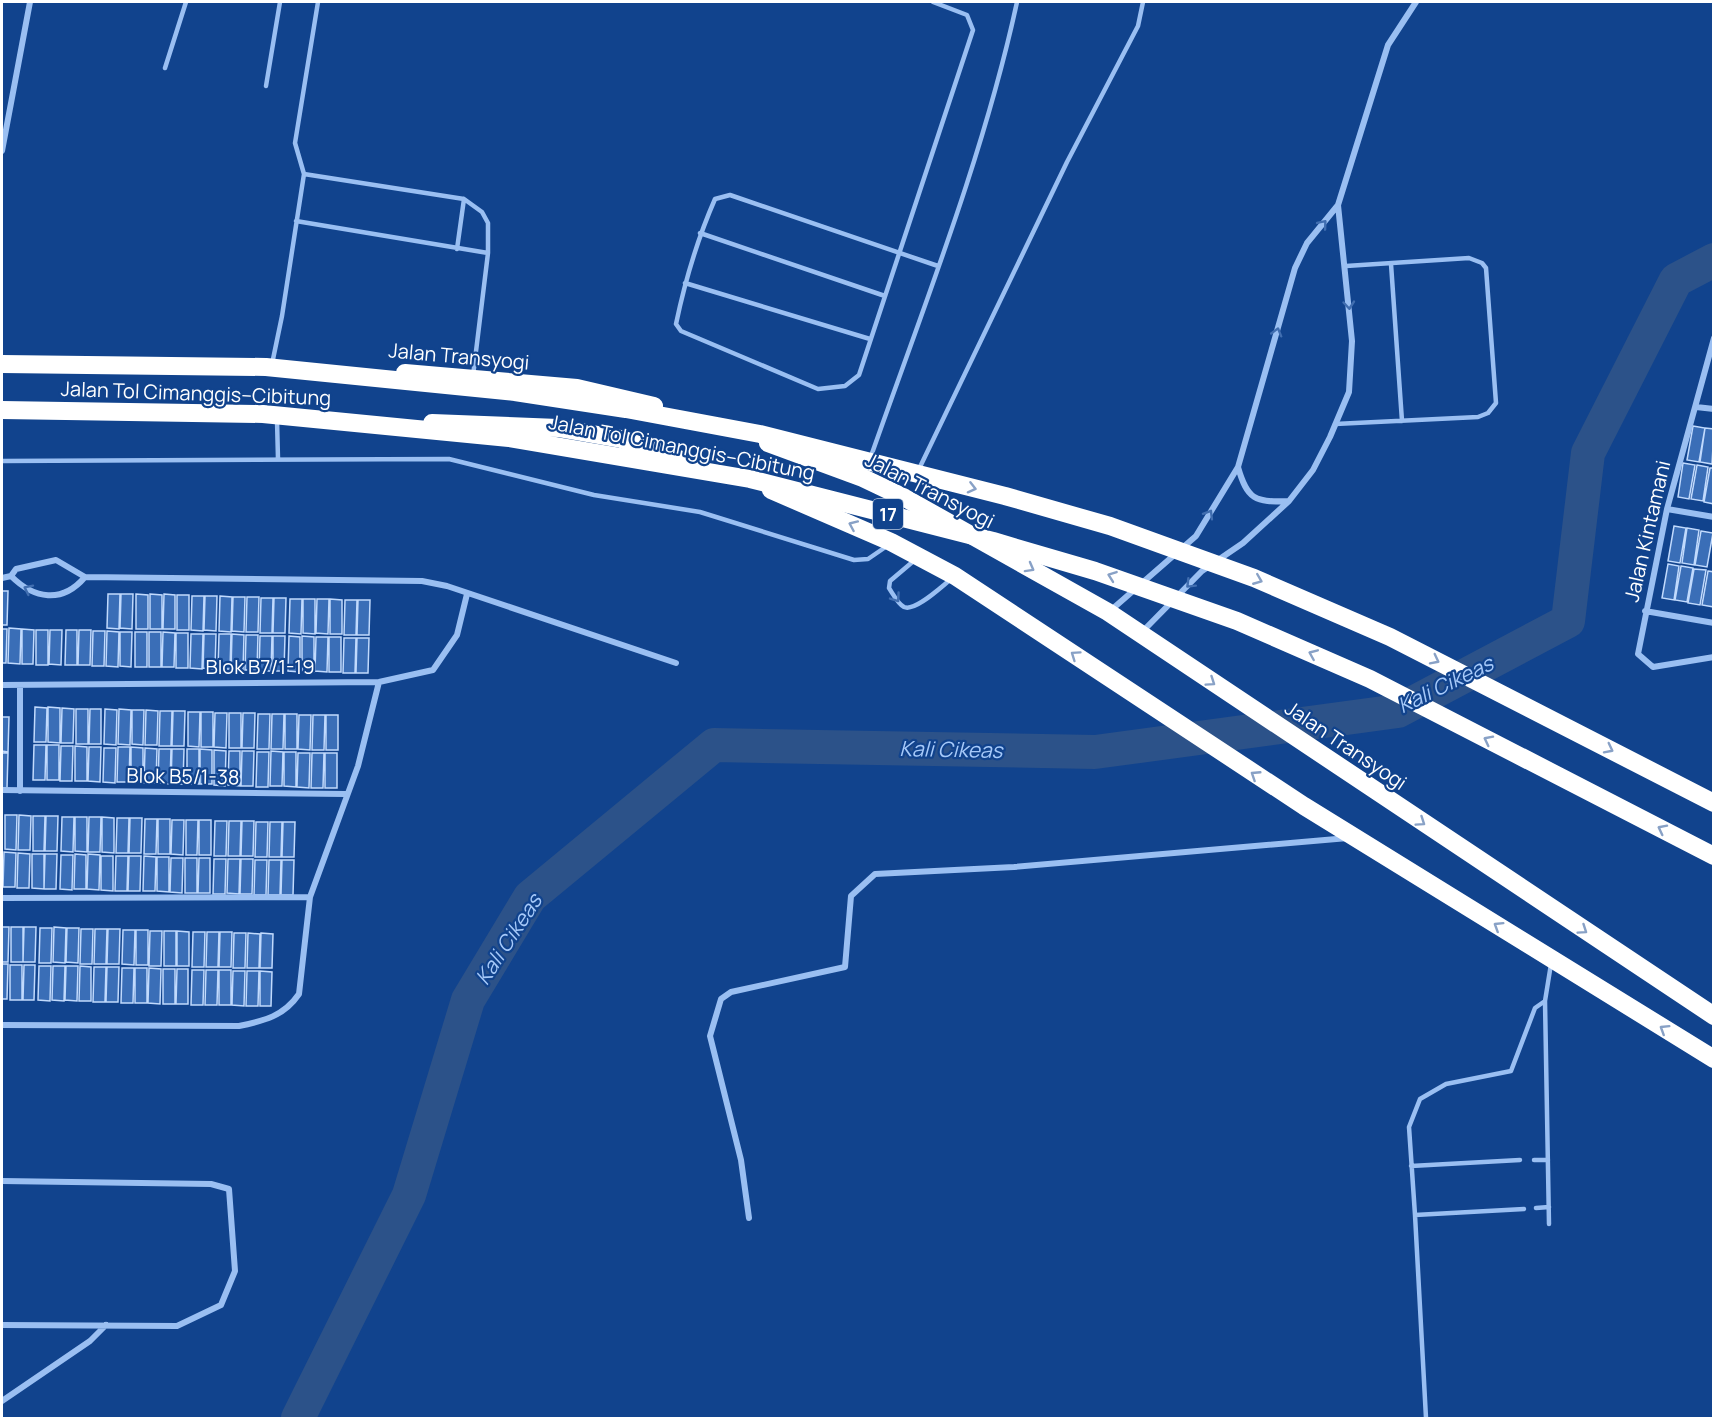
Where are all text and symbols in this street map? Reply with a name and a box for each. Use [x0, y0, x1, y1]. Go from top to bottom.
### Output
one-way arrow [1315, 220, 1326, 231]
one-way arrow [1342, 300, 1355, 309]
one-way arrow [1270, 327, 1282, 338]
street label: Jalan Transyogi [387, 336, 531, 376]
street label: Jalan Tol Cimanggis–Cibitung [60, 375, 332, 411]
street label: Jalan Tol Cimanggis–Cibitung [547, 408, 817, 486]
street label: Jalan Transyogi [861, 446, 999, 534]
street label: Jalan Kintamani [1618, 458, 1676, 604]
one-way arrow [967, 481, 977, 493]
road number: 17 [873, 499, 903, 529]
one-way arrow [1202, 510, 1214, 520]
one-way arrow [848, 521, 859, 533]
one-way arrow [1024, 561, 1034, 573]
one-way arrow [1107, 571, 1117, 584]
one-way arrow [1251, 573, 1262, 585]
one-way arrow [1186, 576, 1197, 587]
one-way arrow [24, 584, 35, 596]
one-way arrow [889, 591, 900, 602]
water label: Kali Cikeas [1393, 648, 1499, 719]
one-way arrow [1308, 649, 1319, 661]
one-way arrow [1071, 651, 1082, 662]
street label: Blok B7/1-19 [205, 653, 315, 680]
one-way arrow [1429, 653, 1440, 664]
one-way arrow [1205, 674, 1216, 685]
street label: Jalan Transyogi [1280, 694, 1412, 796]
water label: Kali Cikeas [899, 734, 1005, 764]
one-way arrow [1483, 735, 1494, 747]
one-way arrow [1603, 742, 1613, 753]
street label: Blok B5/1-38 [126, 762, 240, 790]
one-way arrow [1251, 770, 1261, 782]
one-way arrow [1414, 815, 1425, 826]
one-way arrow [1657, 824, 1668, 836]
water label: Kali Cikeas [468, 887, 549, 990]
one-way arrow [1494, 922, 1504, 934]
one-way arrow [1577, 922, 1588, 933]
one-way arrow [1660, 1024, 1670, 1036]

